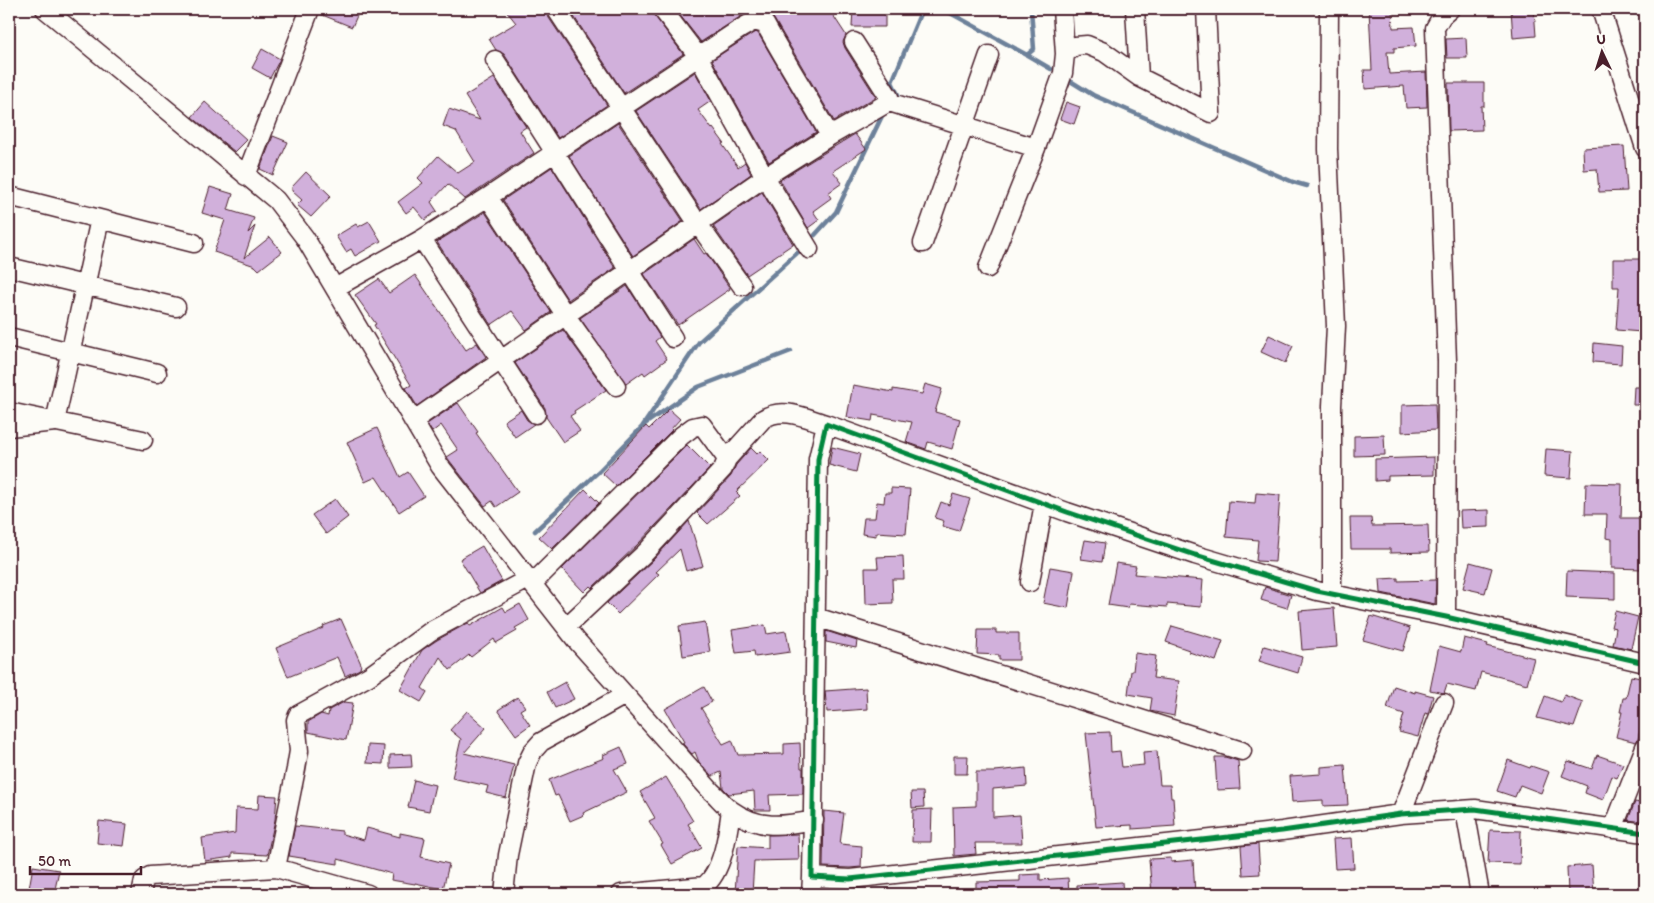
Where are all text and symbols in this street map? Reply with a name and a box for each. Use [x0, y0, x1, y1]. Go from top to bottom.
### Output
north arrow [1576, 28, 1626, 78]
text: U [1596, 31, 1606, 48]
scale bar [30, 843, 141, 875]
text: 50 m [38, 852, 71, 870]

